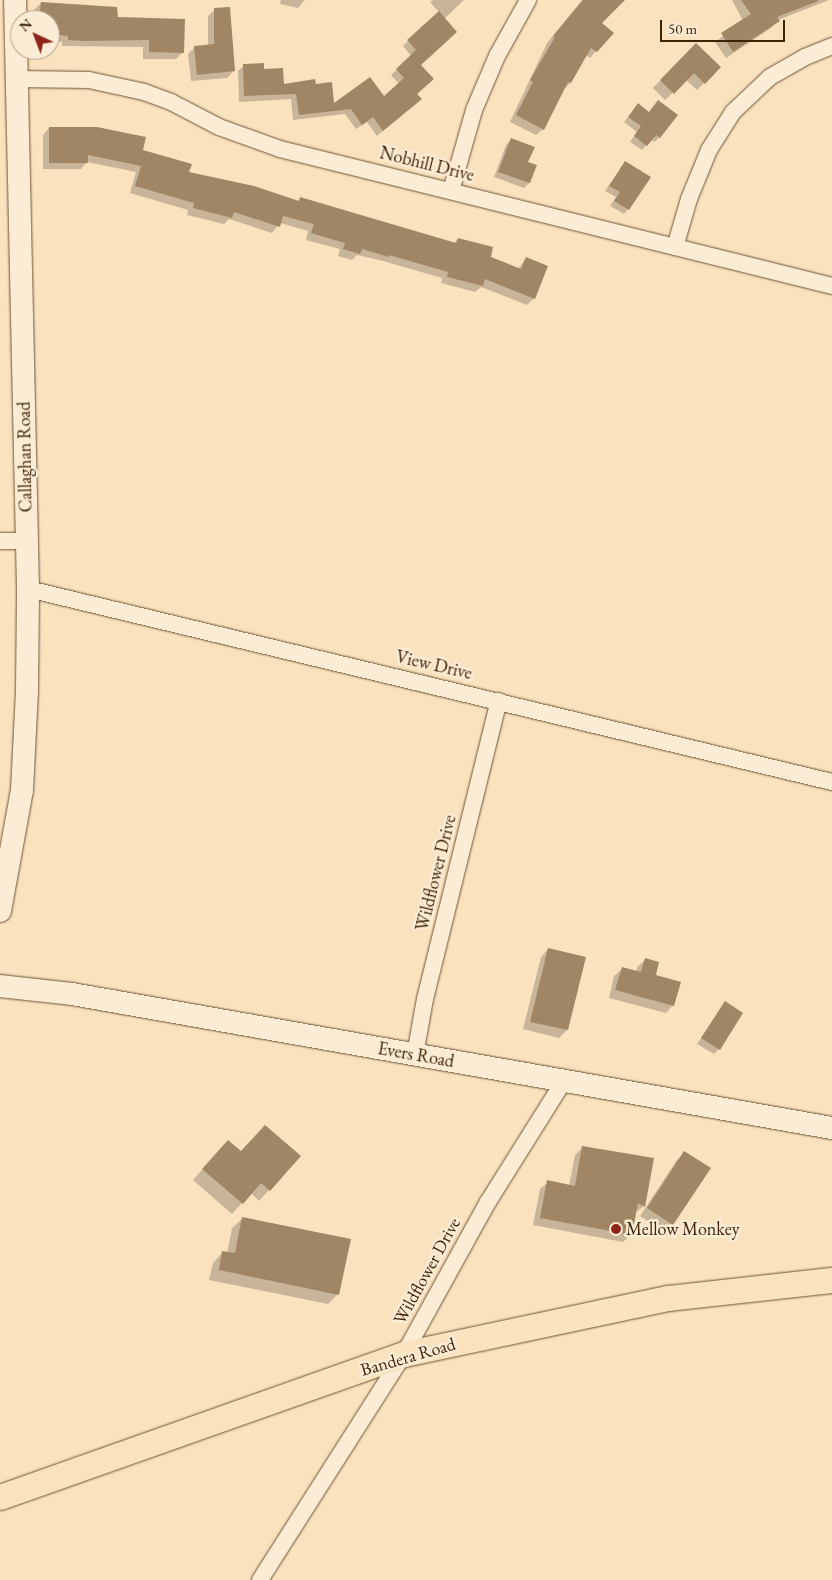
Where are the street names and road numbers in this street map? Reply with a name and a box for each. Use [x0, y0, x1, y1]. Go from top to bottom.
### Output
street label: Nobhill Drive [378, 142, 476, 186]
street label: Callaghan Road [13, 401, 37, 513]
street label: View Drive [394, 646, 474, 684]
street label: Wildflower Drive [411, 813, 461, 933]
street label: Evers Road [376, 1038, 456, 1072]
street label: Wildflower Drive [389, 1214, 465, 1328]
street label: Bandera Road [358, 1333, 458, 1381]

